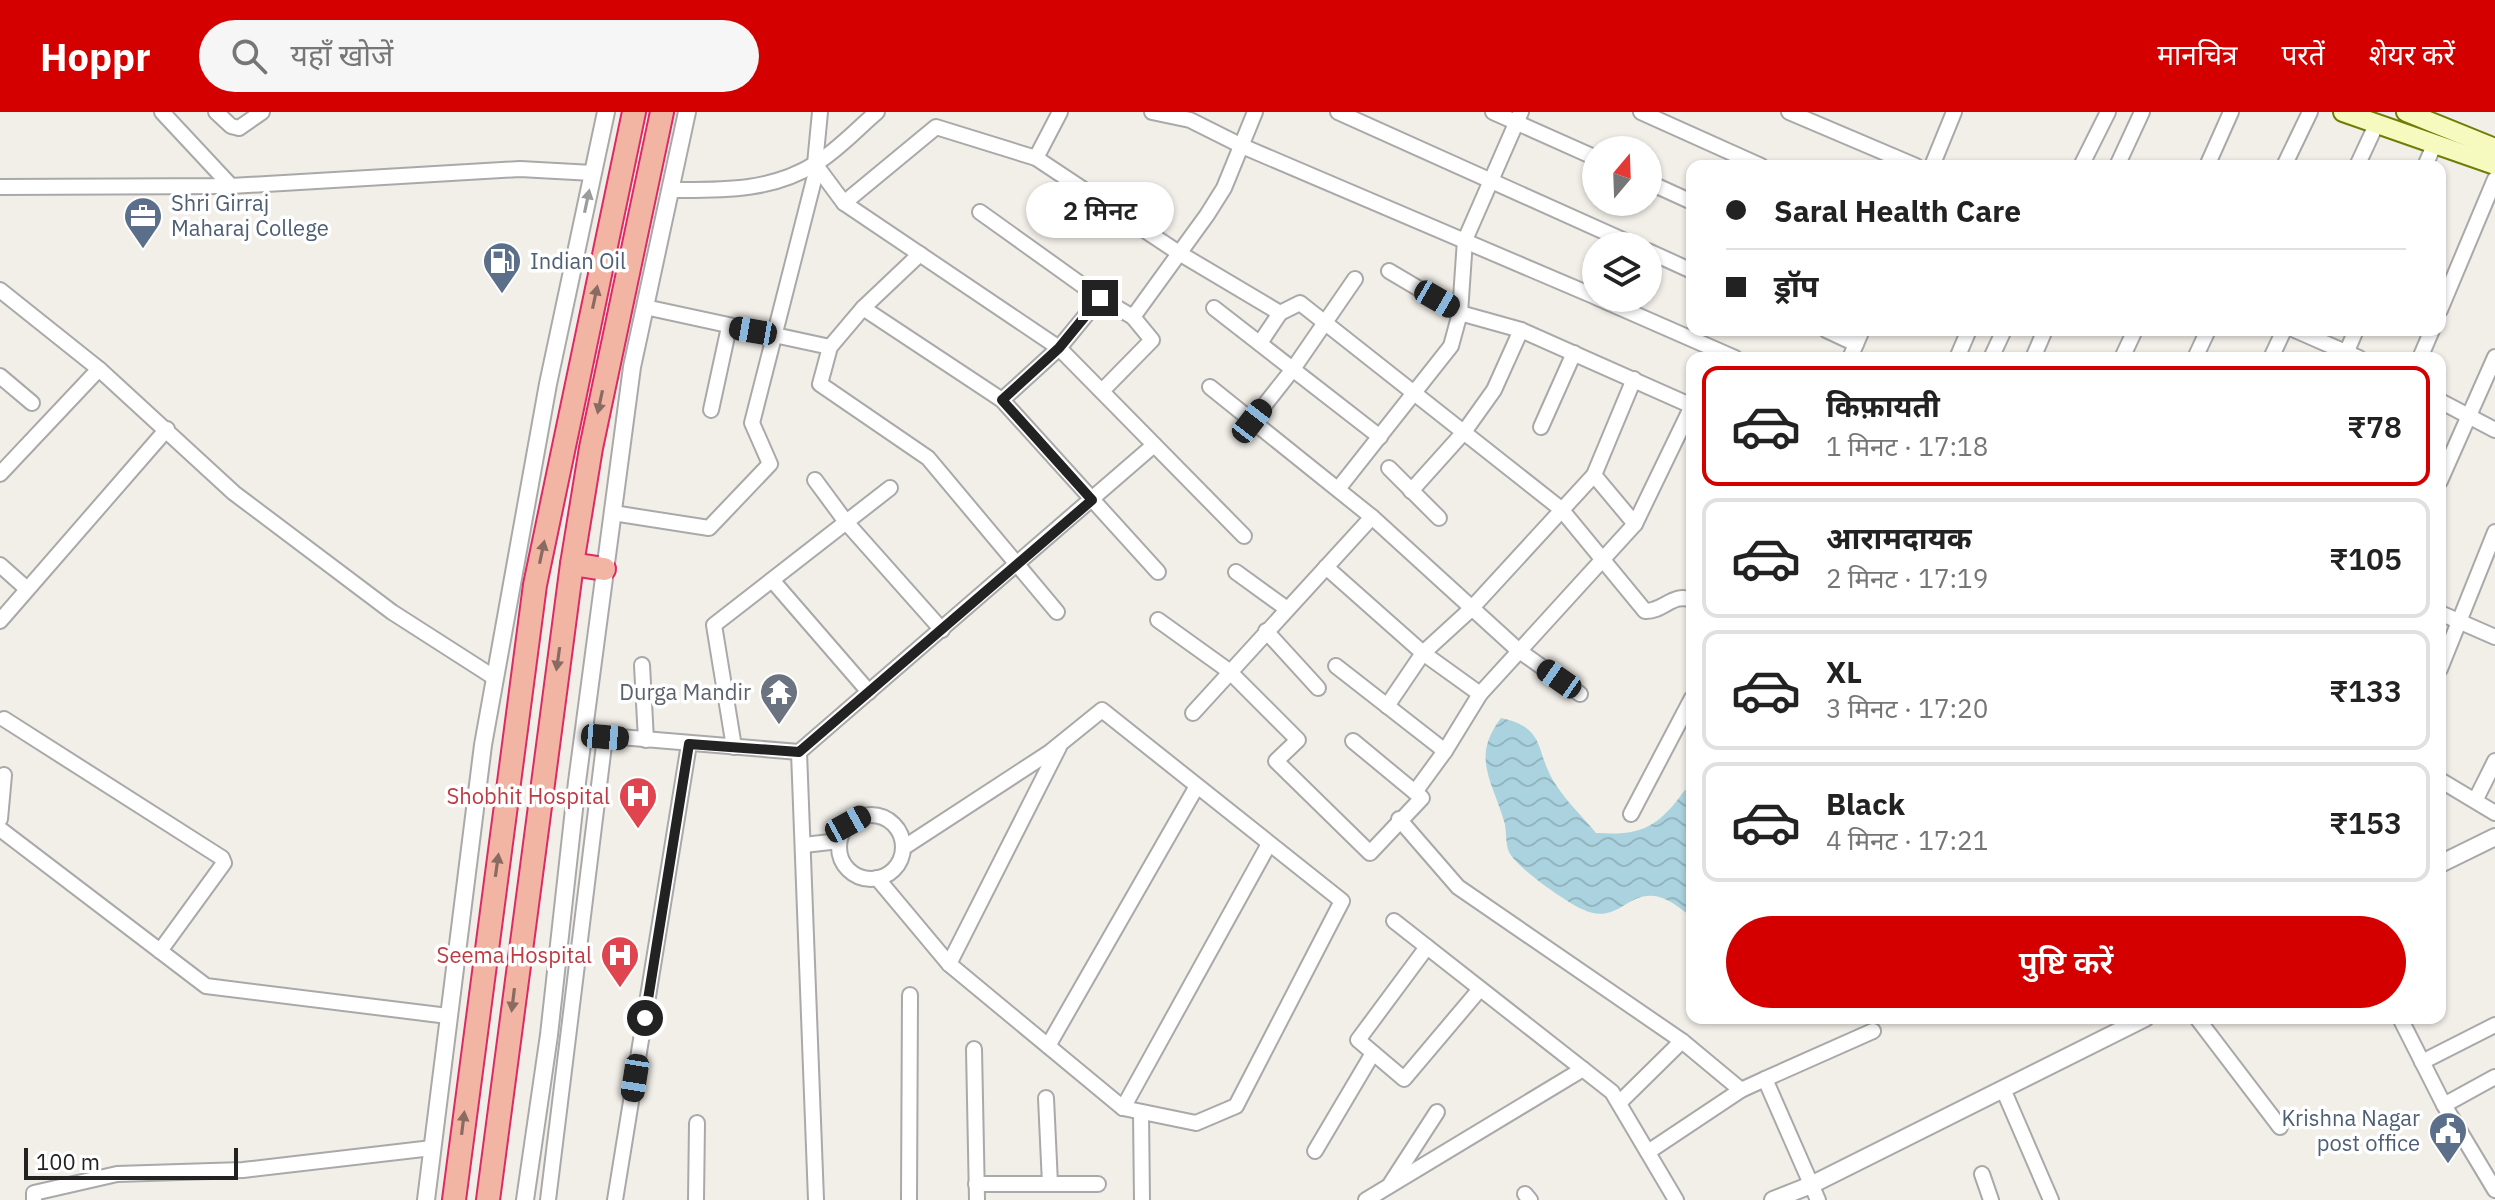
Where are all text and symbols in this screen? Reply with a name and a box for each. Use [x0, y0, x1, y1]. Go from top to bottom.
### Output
search box [199, 20, 759, 92]
text: Hoppr [40, 32, 151, 81]
icon: search [227, 34, 271, 78]
text: यहाँ खोजें [291, 35, 393, 74]
text: मानचित्र [2157, 36, 2237, 73]
text: परतें [2281, 36, 2325, 73]
text: शेयर करें [2369, 36, 2455, 73]
north arrow [1582, 136, 1662, 216]
map controls [1582, 136, 1662, 312]
callout: 2 मिनट [1026, 182, 1174, 238]
place label: Shri Girraj Maharaj College [171, 188, 329, 242]
one-way arrow [581, 189, 594, 214]
text: Saral Health Care [1774, 191, 2021, 230]
text: 2 मिनट [1063, 193, 1137, 227]
office icon: Shri Girraj Maharaj College [122, 195, 164, 250]
button: layers [1582, 232, 1662, 312]
fuel station icon: Indian Oil [481, 240, 523, 295]
place label: Indian Oil [530, 246, 626, 275]
text: ड्रॉप [1774, 266, 1818, 305]
car [1410, 277, 1464, 321]
route end [1082, 280, 1118, 316]
one-way arrow [589, 285, 601, 310]
car [727, 315, 779, 347]
text: किफ़ायती [1826, 386, 1940, 425]
one-way arrow [593, 390, 606, 415]
icon: car [1730, 390, 1802, 462]
car [1228, 395, 1276, 447]
text: ₹78 [2347, 407, 2402, 446]
text: 1 मिनट · 17:18 [1826, 429, 1988, 463]
text: आरामदायक [1826, 518, 1972, 557]
icon: car [1730, 522, 1802, 594]
one-way arrow [536, 539, 549, 564]
text: ₹105 [2329, 539, 2402, 578]
text: 2 मिनट · 17:19 [1826, 561, 1988, 595]
one-way arrow [551, 646, 564, 671]
text: XL [1826, 652, 1862, 691]
icon: car [1730, 654, 1802, 726]
car [1532, 655, 1586, 703]
temple icon: Durga Mandir [758, 671, 800, 726]
text: ₹133 [2329, 671, 2402, 710]
place label: Durga Mandir [619, 677, 751, 706]
text: 3 मिनट · 17:20 [1826, 691, 1988, 725]
car [580, 723, 630, 751]
hospital icon: Shobhit Hospital [617, 775, 659, 830]
place label: Shobhit Hospital [446, 781, 610, 810]
text: Black [1826, 784, 1905, 823]
icon: car [1730, 786, 1802, 858]
car [821, 802, 875, 846]
text: ₹153 [2329, 803, 2402, 842]
text: 4 मिनट · 17:21 [1826, 823, 1988, 857]
one-way arrow [491, 852, 504, 877]
button: पुष्टि करें [1726, 916, 2406, 1008]
hospital icon: Seema Hospital [599, 934, 641, 989]
place label: Seema Hospital [437, 940, 592, 969]
one-way arrow [506, 987, 519, 1012]
route start [627, 1000, 663, 1036]
car [619, 1052, 651, 1104]
place label: Krishna Nagar post office [2281, 1103, 2420, 1157]
one-way arrow [457, 1110, 470, 1135]
public building icon: Krishna Nagar post office [2427, 1110, 2469, 1165]
scale bar [24, 1144, 238, 1180]
text: 100 m [36, 1147, 100, 1176]

